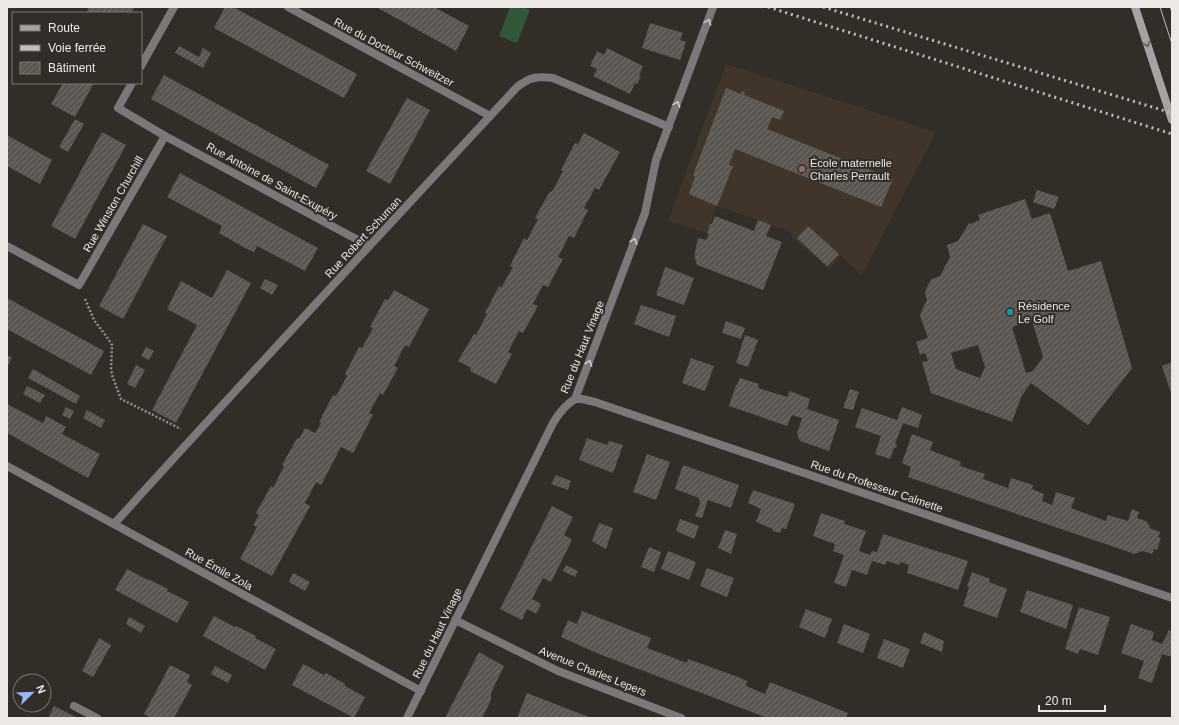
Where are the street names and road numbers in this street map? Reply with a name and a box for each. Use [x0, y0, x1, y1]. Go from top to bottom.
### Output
street label: Rue du Docteur Schweitzer [332, 15, 456, 89]
street label: Rue Antoine de Saint-Exupéry [205, 140, 340, 222]
street label: Rue Winston Churchill [81, 154, 145, 254]
street label: Rue Robert Schuman [323, 194, 403, 280]
street label: Rue du Haut Vinage [558, 299, 606, 395]
street label: Rue du Professeur Calmette [809, 458, 945, 514]
street label: Rue Émile Zola [183, 546, 256, 593]
street label: Rue du Haut Vinage [410, 586, 464, 680]
street label: Avenue Charles Lepers [538, 644, 649, 698]

